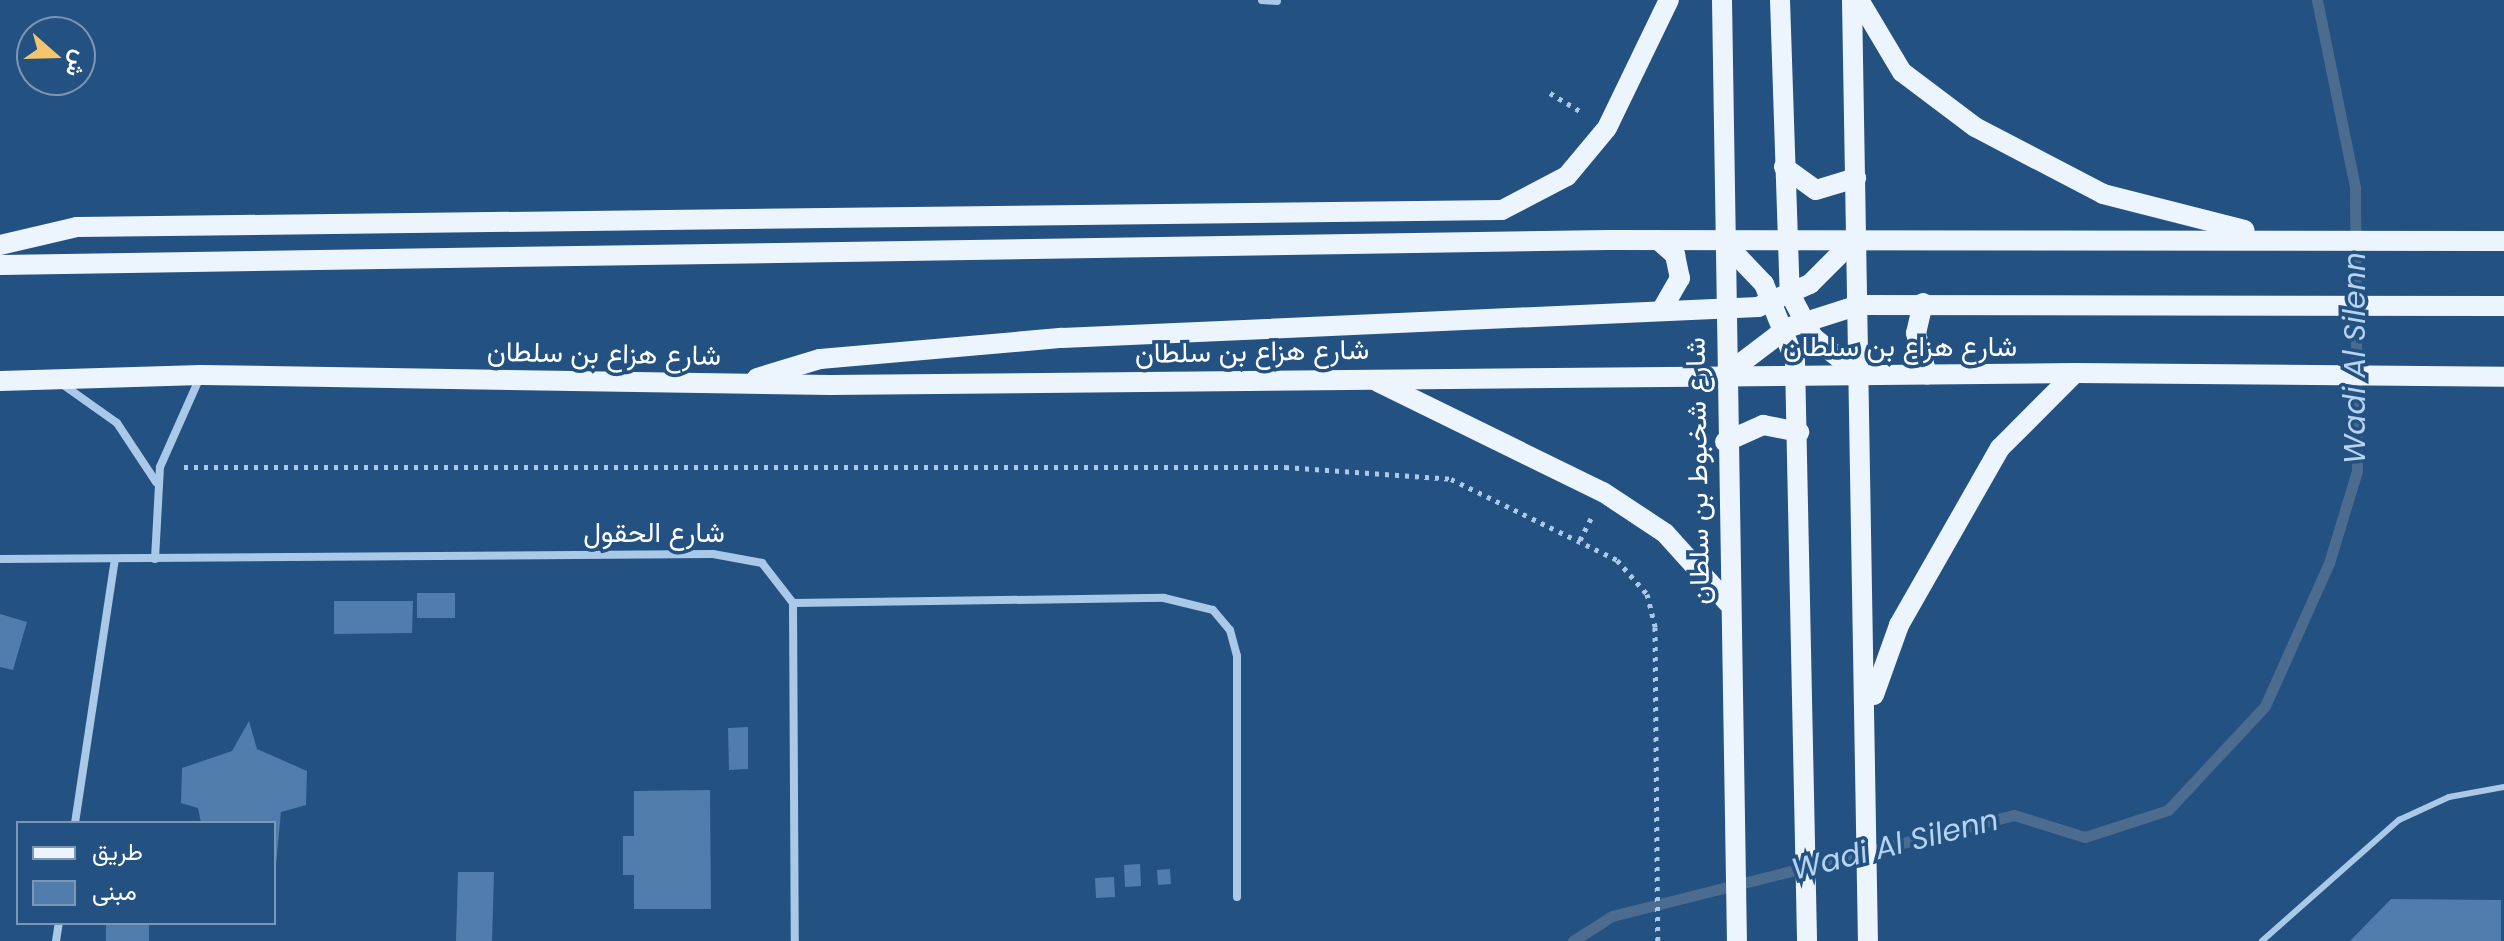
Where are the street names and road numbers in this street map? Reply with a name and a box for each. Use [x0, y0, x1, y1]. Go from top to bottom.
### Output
street label: شارع هزاع بن سلطان [1783, 330, 2017, 364]
street label: شارع هزاع بن سلطان [1135, 333, 1369, 371]
street label: شارع هزاع بن سلطان [487, 335, 721, 373]
street label: شارع شخبوط بن سلطان [1679, 337, 1717, 605]
street label: شارع الحقول [583, 516, 725, 550]

